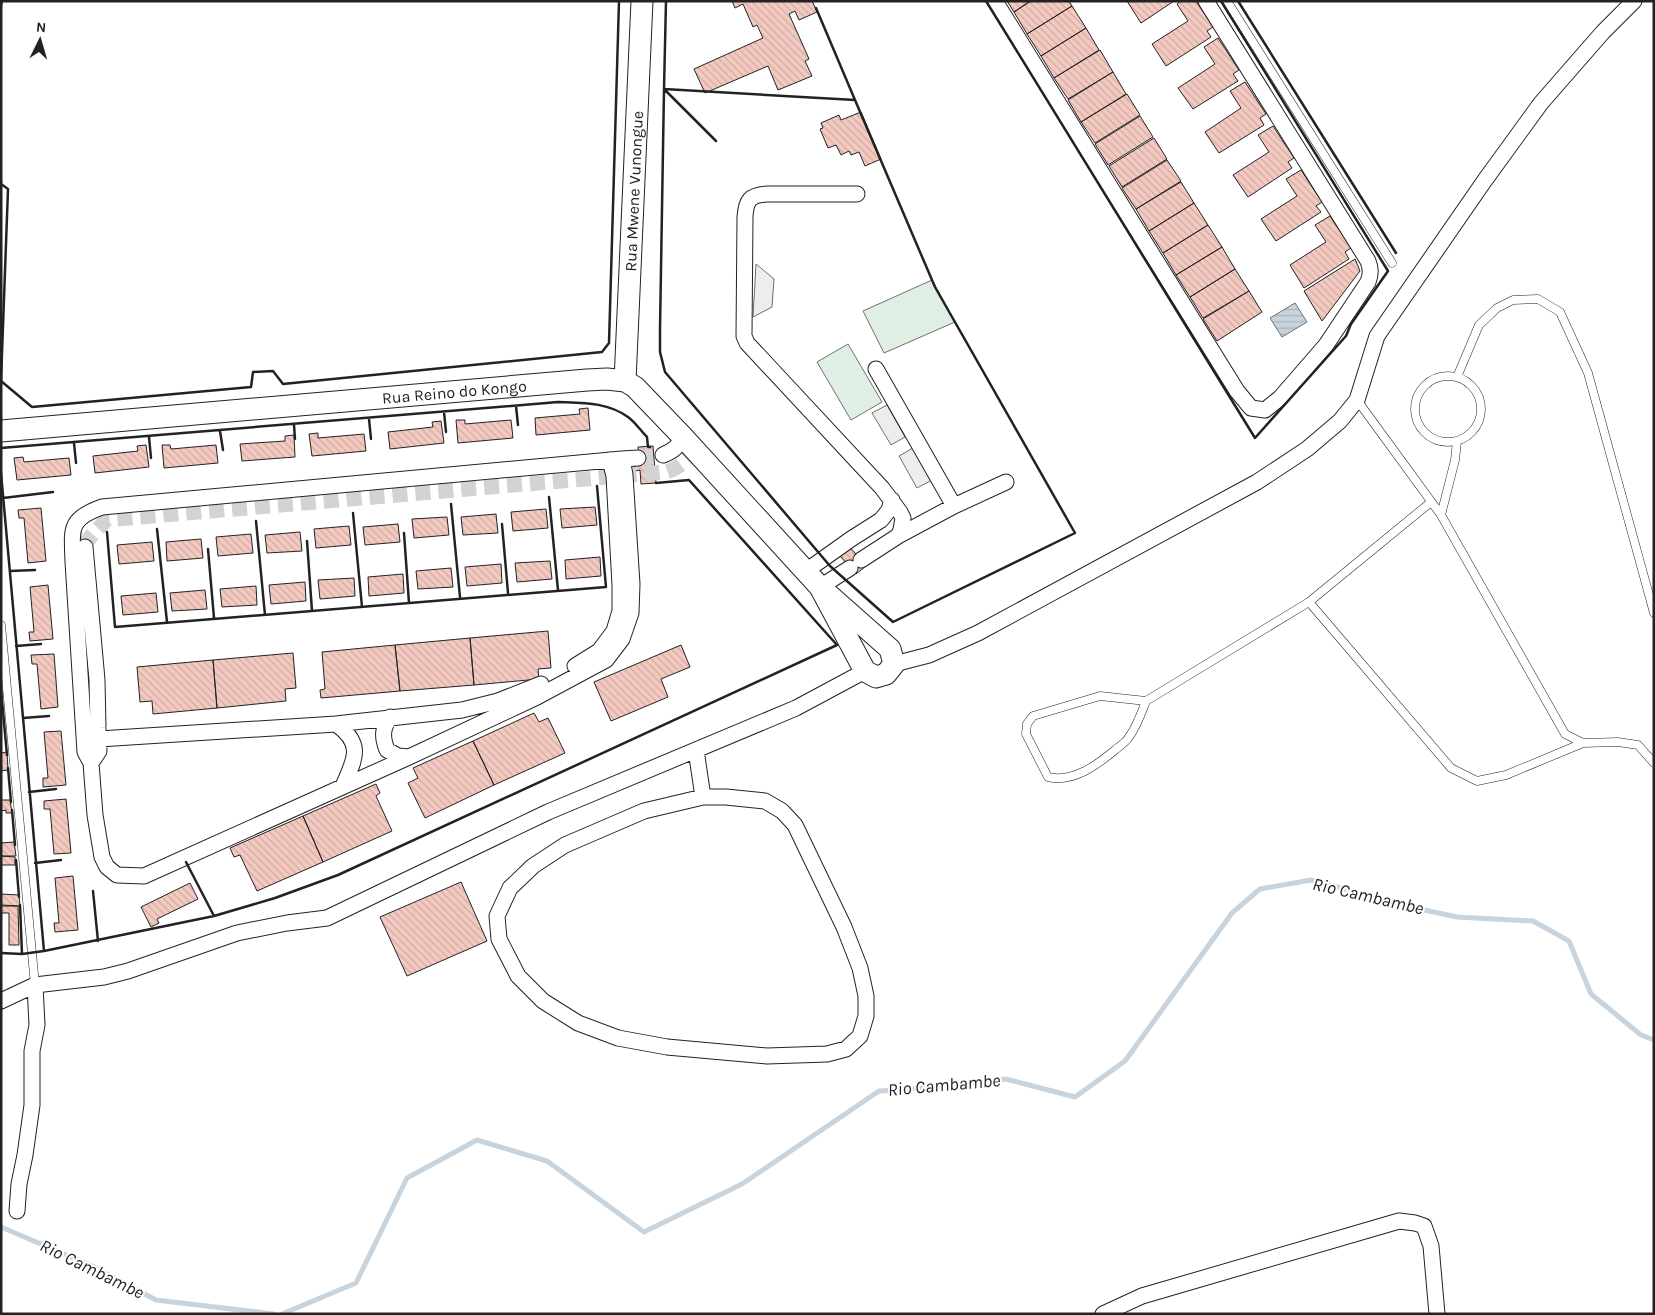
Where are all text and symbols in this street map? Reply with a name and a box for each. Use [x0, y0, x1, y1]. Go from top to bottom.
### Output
north arrow [15, 15, 65, 65]
text: N [35, 19, 47, 36]
street label: Rua Mwene Vunongue [621, 110, 647, 272]
street label: Rua Reino do Kongo [381, 376, 527, 408]
water label: Rio Cambambe [1310, 873, 1426, 919]
water label: Rio Cambambe [887, 1069, 1001, 1101]
water label: Rio Cambambe [36, 1234, 148, 1304]

